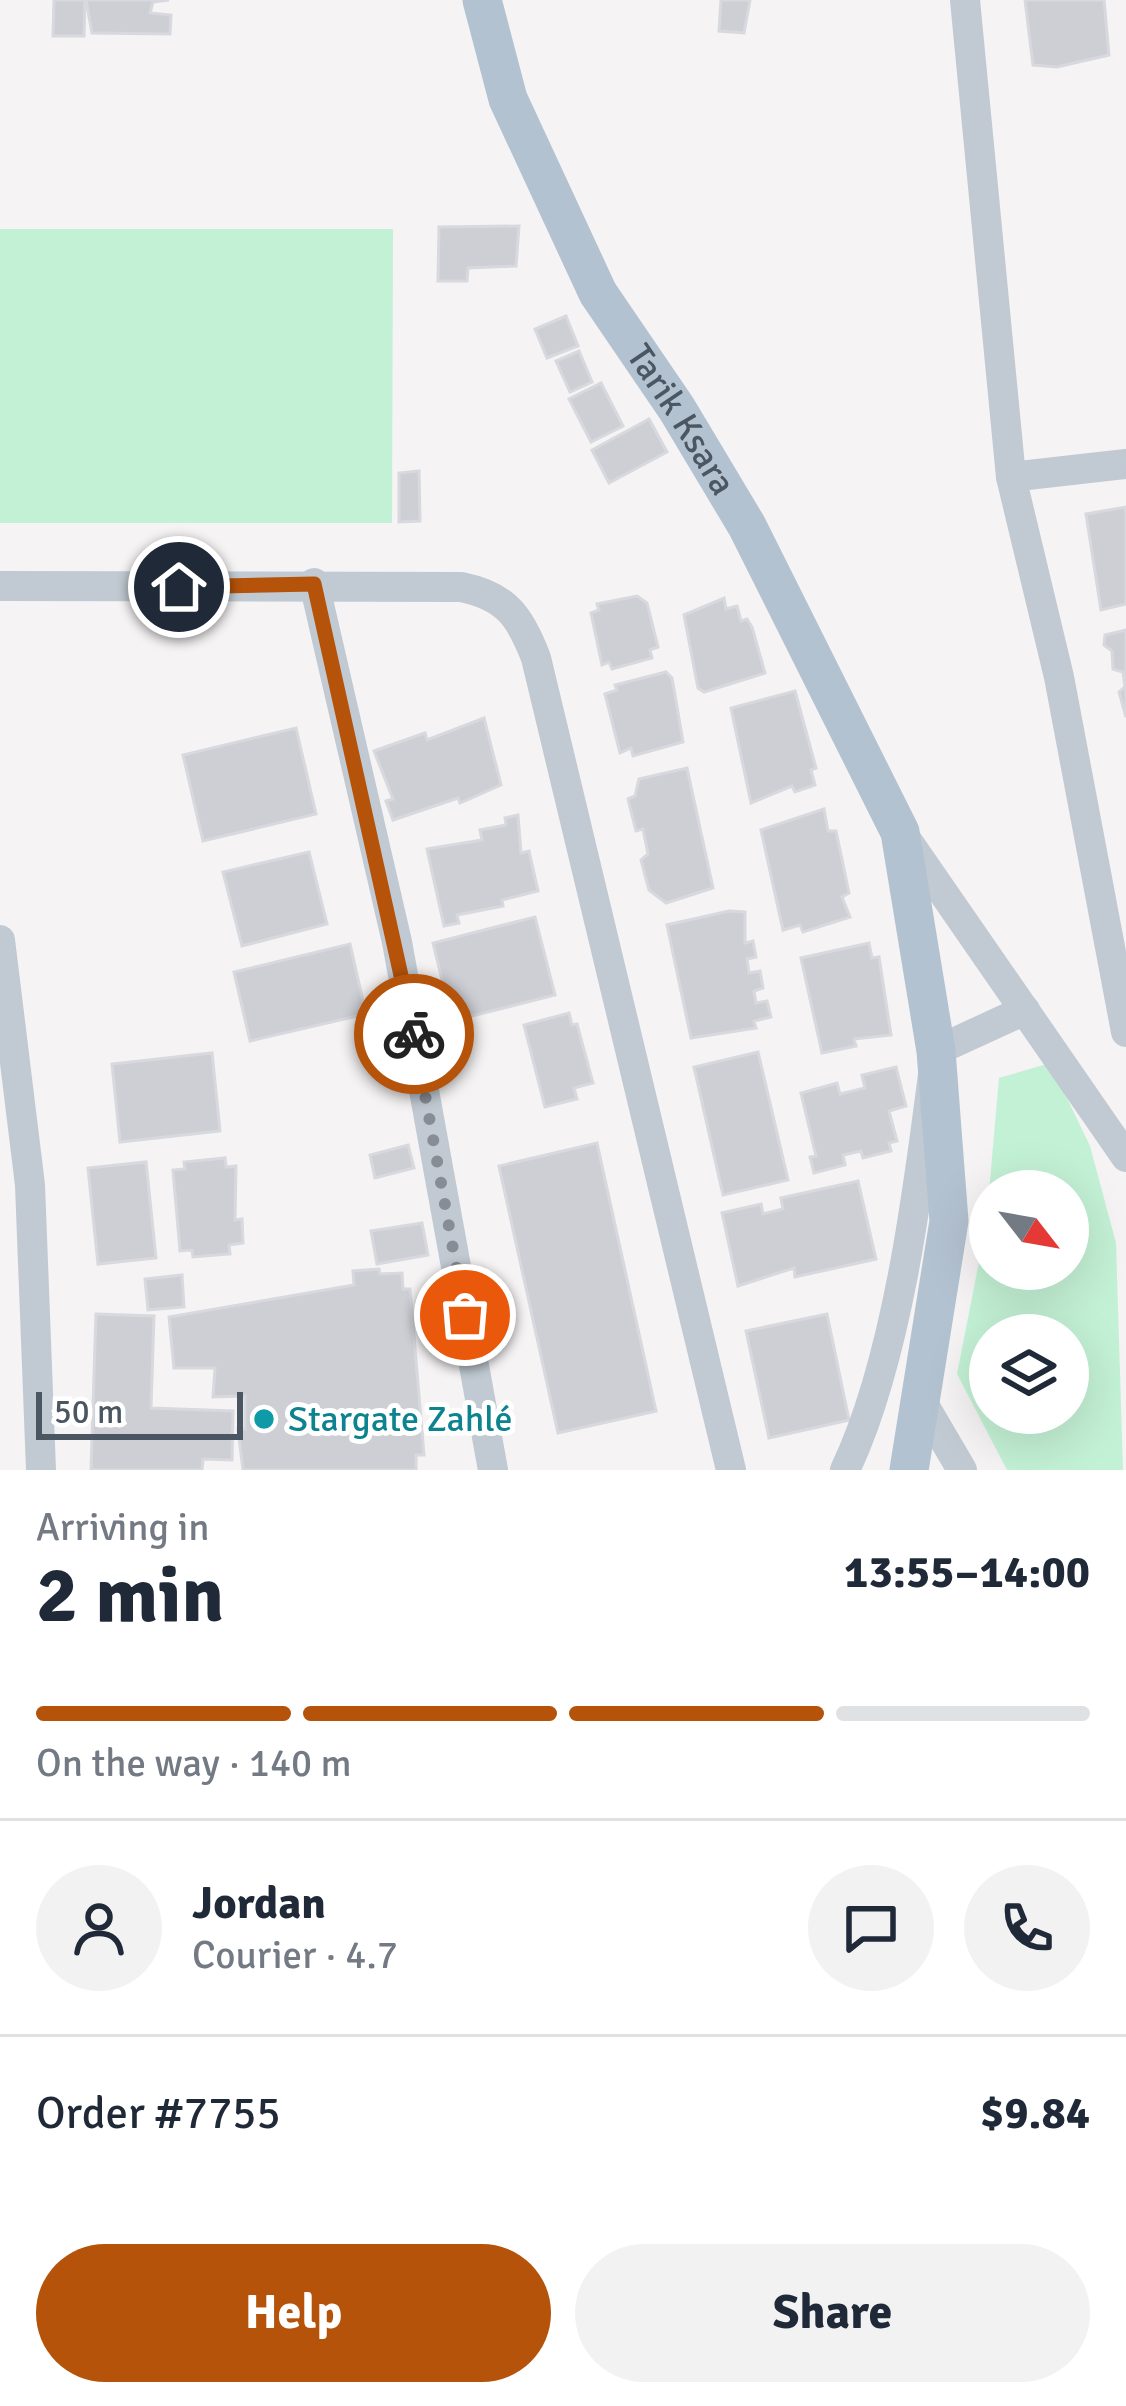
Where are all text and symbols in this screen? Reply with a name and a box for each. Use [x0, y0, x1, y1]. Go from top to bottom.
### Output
street label: Tarik Ksara [617, 336, 746, 503]
pin [128, 536, 230, 638]
icon: home [146, 554, 212, 620]
courier [354, 974, 474, 1094]
icon: bike [381, 1001, 447, 1067]
north arrow [969, 1170, 1089, 1290]
map controls [969, 1170, 1089, 1434]
pin [414, 1264, 516, 1366]
icon: bag [432, 1282, 498, 1348]
button: layers [969, 1314, 1089, 1434]
scale bar [36, 1386, 243, 1439]
text: 50 m [54, 1392, 123, 1433]
place label: Stargate Zahlé [288, 1397, 513, 1442]
marker: Stargate Zahlé [251, 1406, 277, 1432]
text: Arriving in [36, 1503, 210, 1551]
text: 13:55–14:00 [844, 1545, 1090, 1600]
text: 2 min [36, 1548, 224, 1644]
text: On the way · 140 m [36, 1739, 352, 1787]
button: person [36, 1865, 162, 1991]
button: chat [808, 1865, 934, 1991]
button: phone [964, 1865, 1090, 1991]
text: Jordan [192, 1876, 326, 1931]
text: Courier · 4.7 [192, 1931, 398, 1979]
text: Order #7755 [36, 2086, 281, 2141]
text: $9.84 [980, 2086, 1090, 2141]
button: Help [36, 2244, 551, 2382]
button: Share [575, 2244, 1090, 2382]

